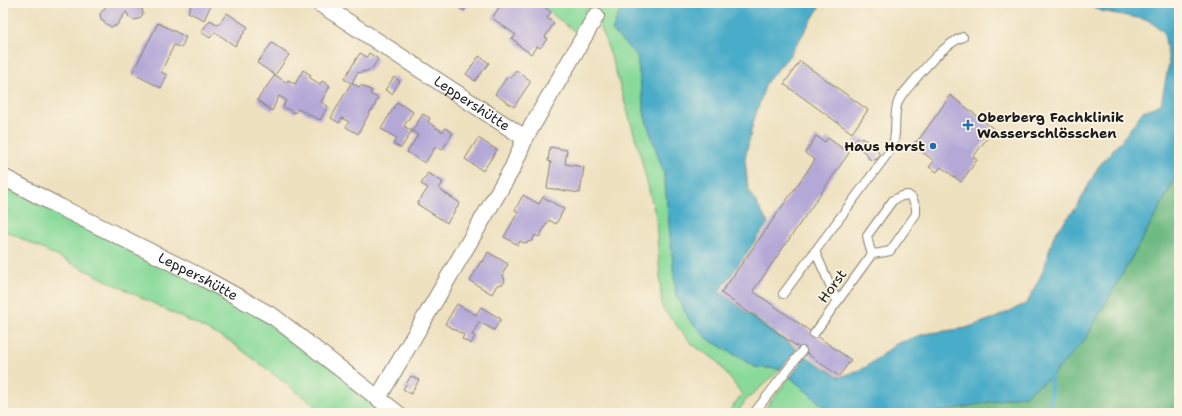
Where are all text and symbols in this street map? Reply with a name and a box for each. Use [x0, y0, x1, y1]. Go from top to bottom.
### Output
street label: Leppershütte [431, 72, 514, 135]
place label: Oberberg Fachklinik Wasserschlösschen [977, 108, 1124, 142]
marker: Oberberg Fachklinik Wasserschlösschen [962, 119, 974, 131]
place label: Haus Horst [844, 137, 925, 155]
marker: Haus Horst [928, 141, 938, 151]
street label: Leppershütte [155, 248, 241, 304]
street label: Horst [814, 266, 850, 306]

